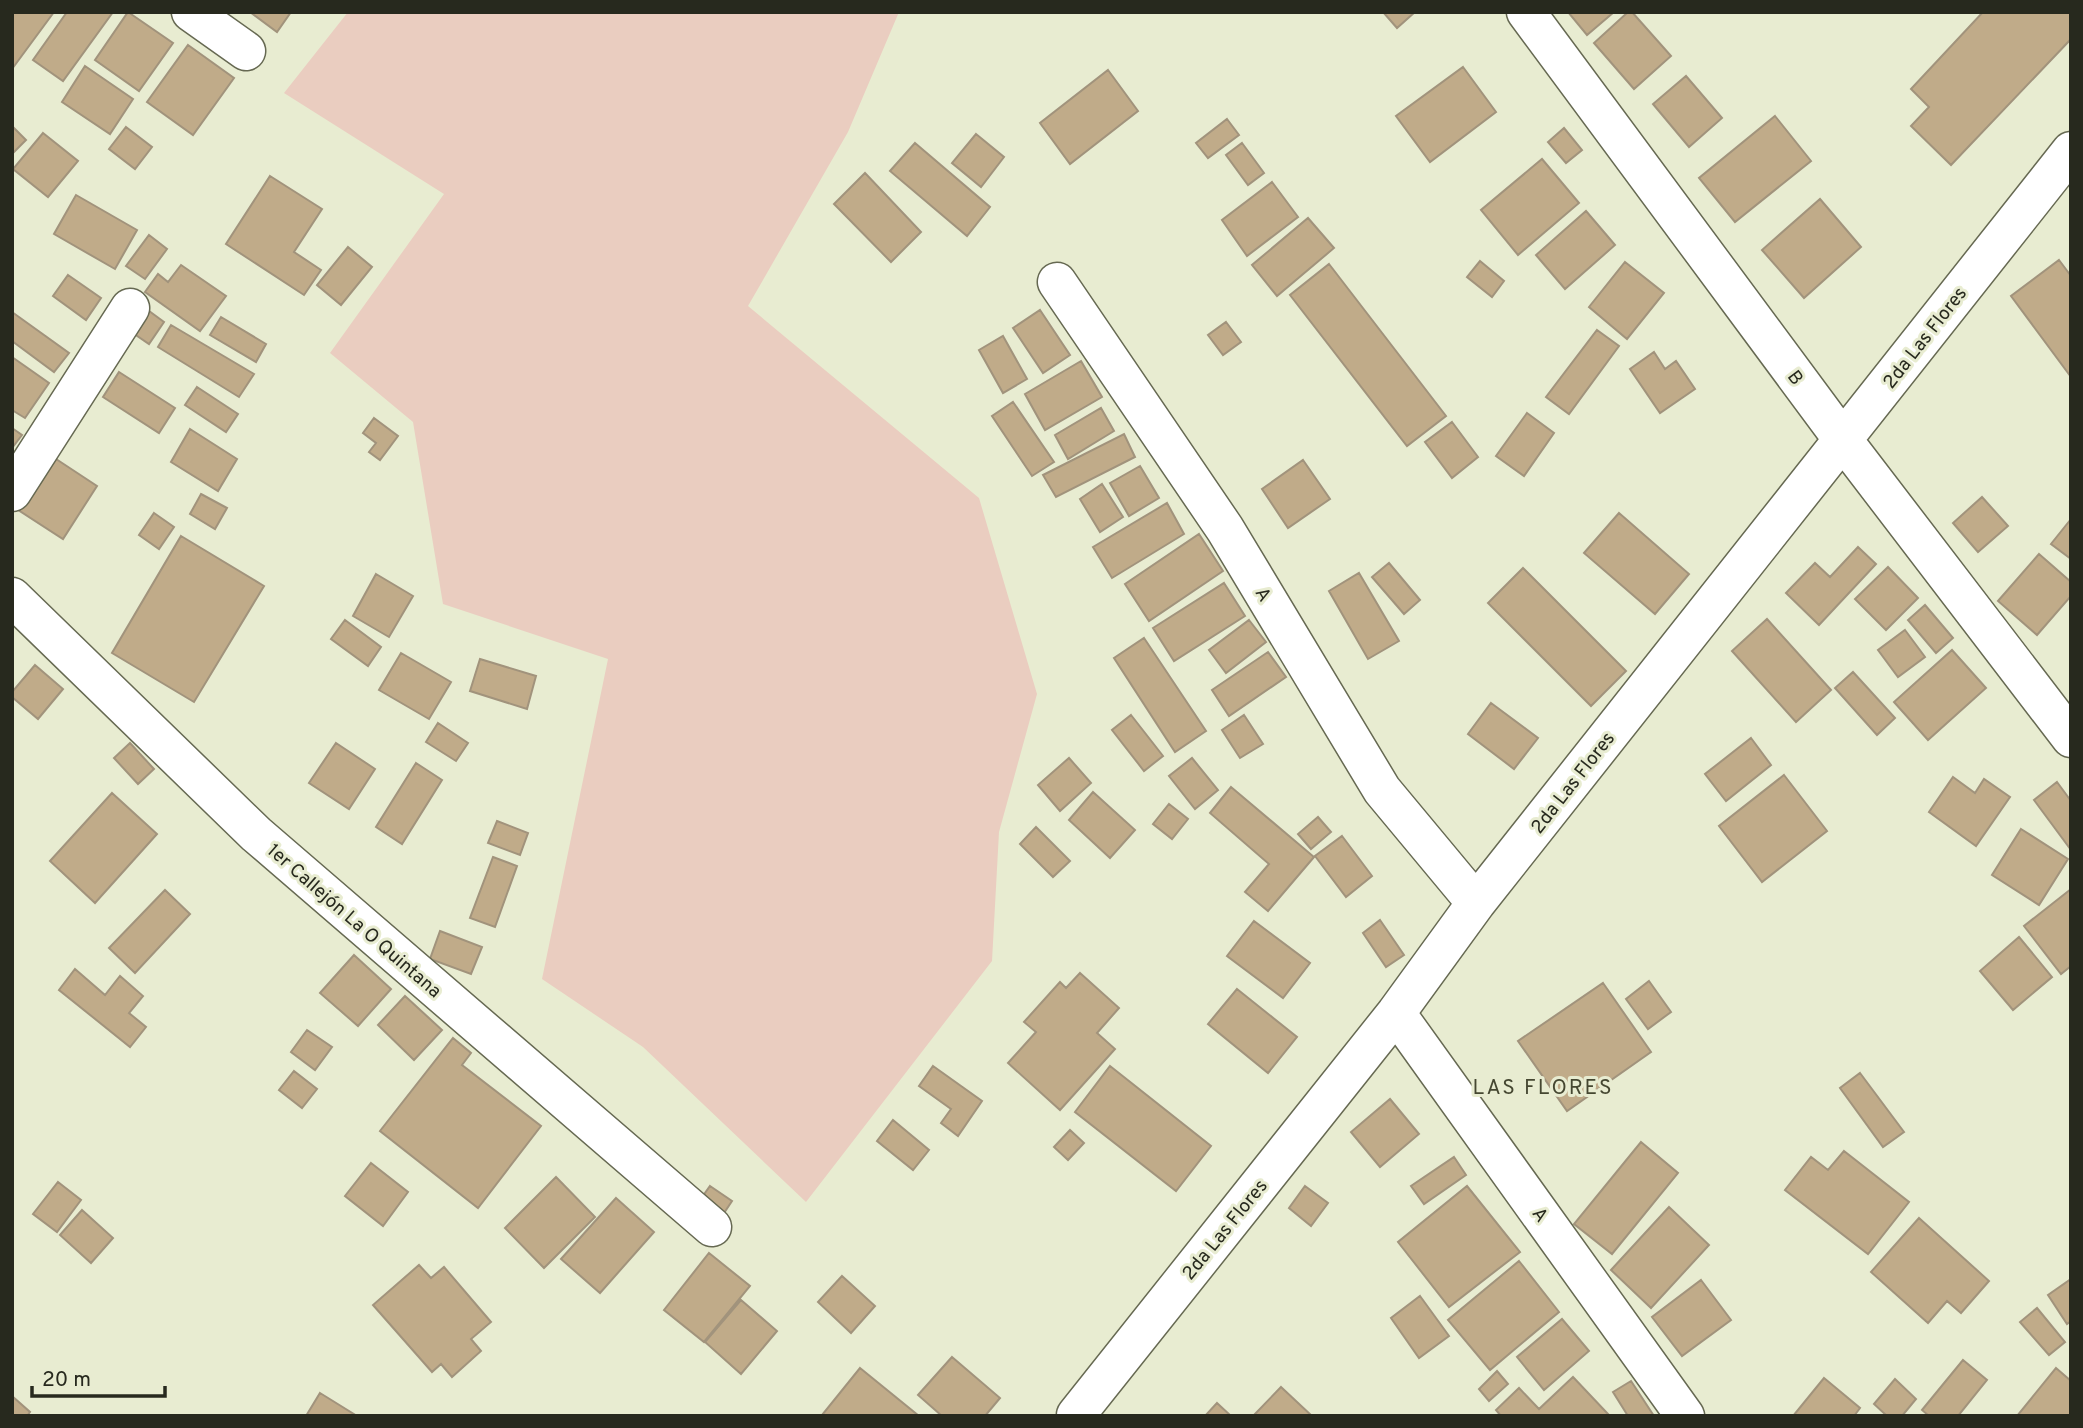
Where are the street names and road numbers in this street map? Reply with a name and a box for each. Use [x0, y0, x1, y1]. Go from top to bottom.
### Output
street label: 2da Las Flores [1878, 282, 1973, 394]
street label: B [1781, 366, 1808, 390]
street label: A [1249, 583, 1276, 607]
street label: 2da Las Flores [1526, 727, 1621, 839]
street label: 1er Callejón La O Quintana [261, 839, 446, 1004]
street label: 2da Las Flores [1178, 1175, 1274, 1286]
street label: A [1526, 1203, 1553, 1227]

